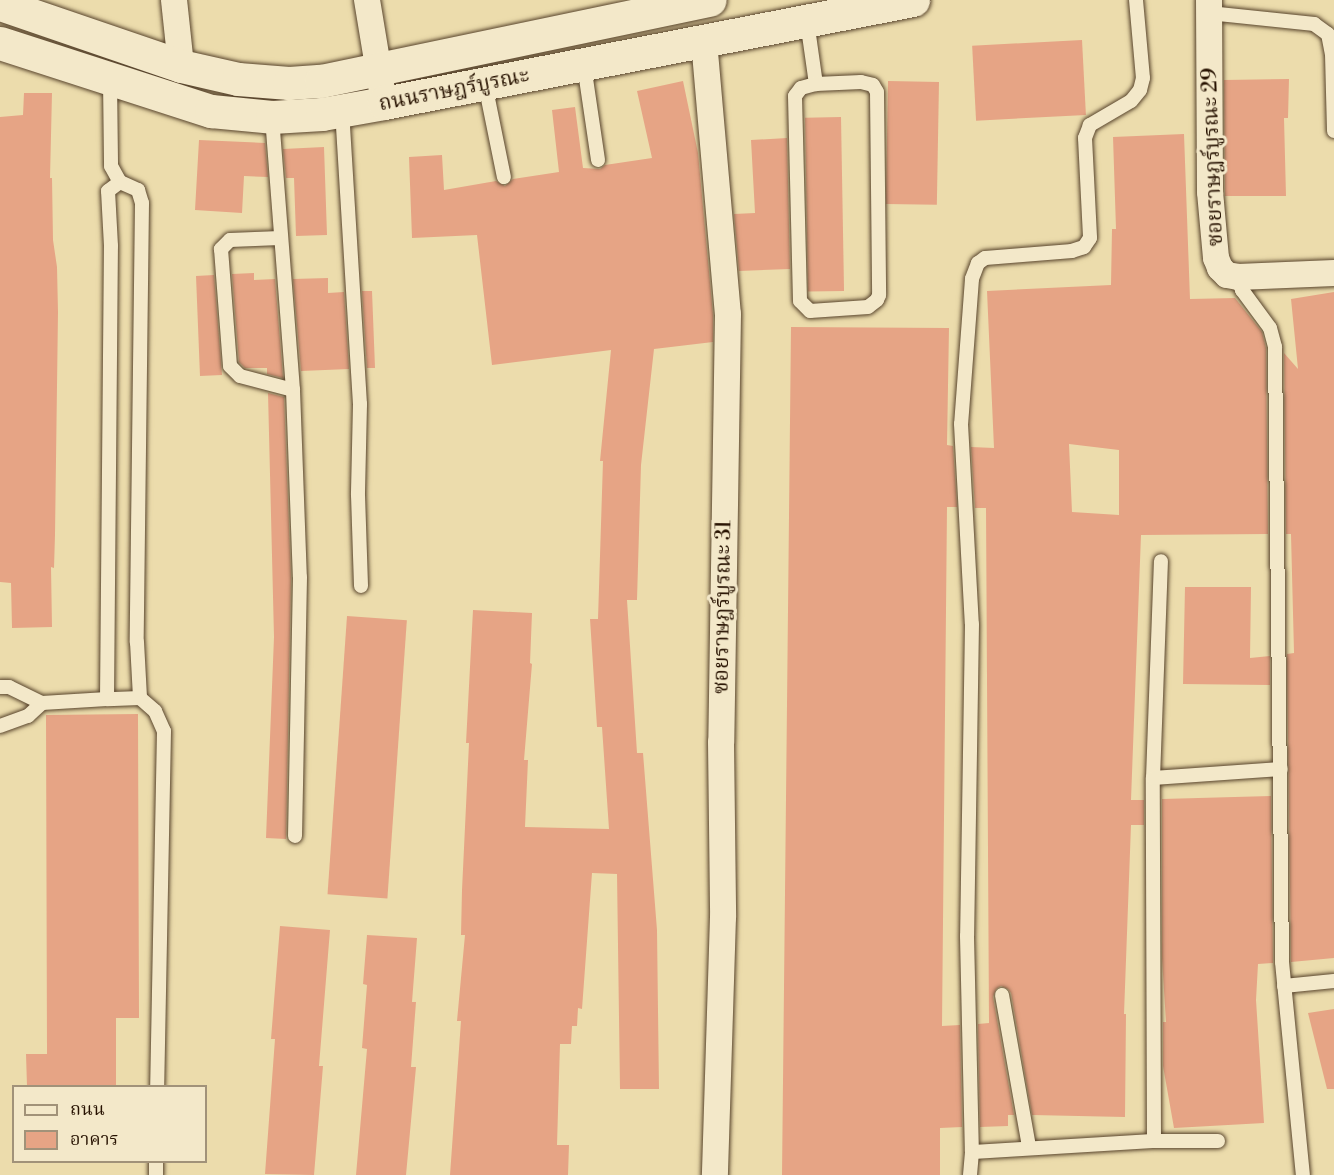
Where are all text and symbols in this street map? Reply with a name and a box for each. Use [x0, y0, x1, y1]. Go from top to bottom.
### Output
street label: ถนนราษฎร์บูรณะ [377, 63, 531, 117]
street label: ซอยราษฎร์บูรณะ 29 [1197, 67, 1229, 247]
street label: ซอยราษฎร์บูรณะ 31 [709, 520, 737, 694]
legend [12, 1085, 207, 1163]
text: ถนน [70, 1098, 105, 1121]
text: อาคาร [70, 1128, 119, 1151]

